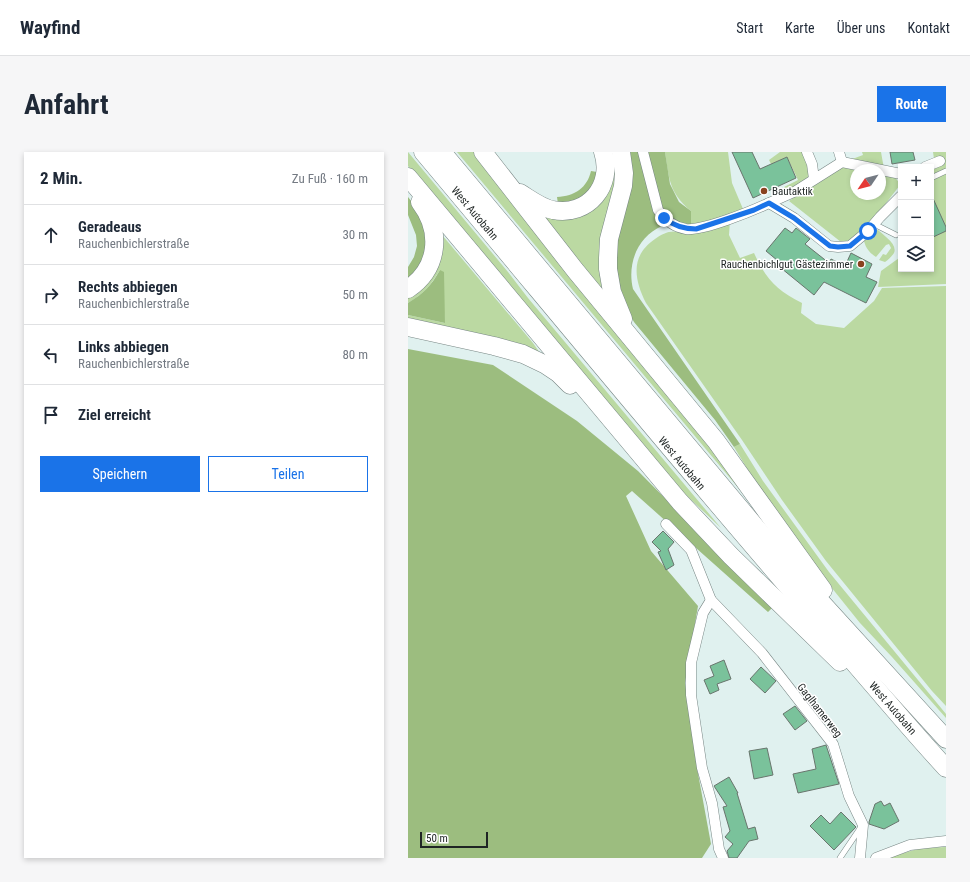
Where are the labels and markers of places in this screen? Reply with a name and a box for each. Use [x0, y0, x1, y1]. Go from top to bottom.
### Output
place label: Bautaktik [772, 185, 813, 198]
marker: Bautaktik [759, 186, 769, 196]
place label: Rauchenbichlgut Gästezimmer [721, 258, 854, 271]
marker: Rauchenbichlgut Gästezimmer [856, 259, 866, 269]

